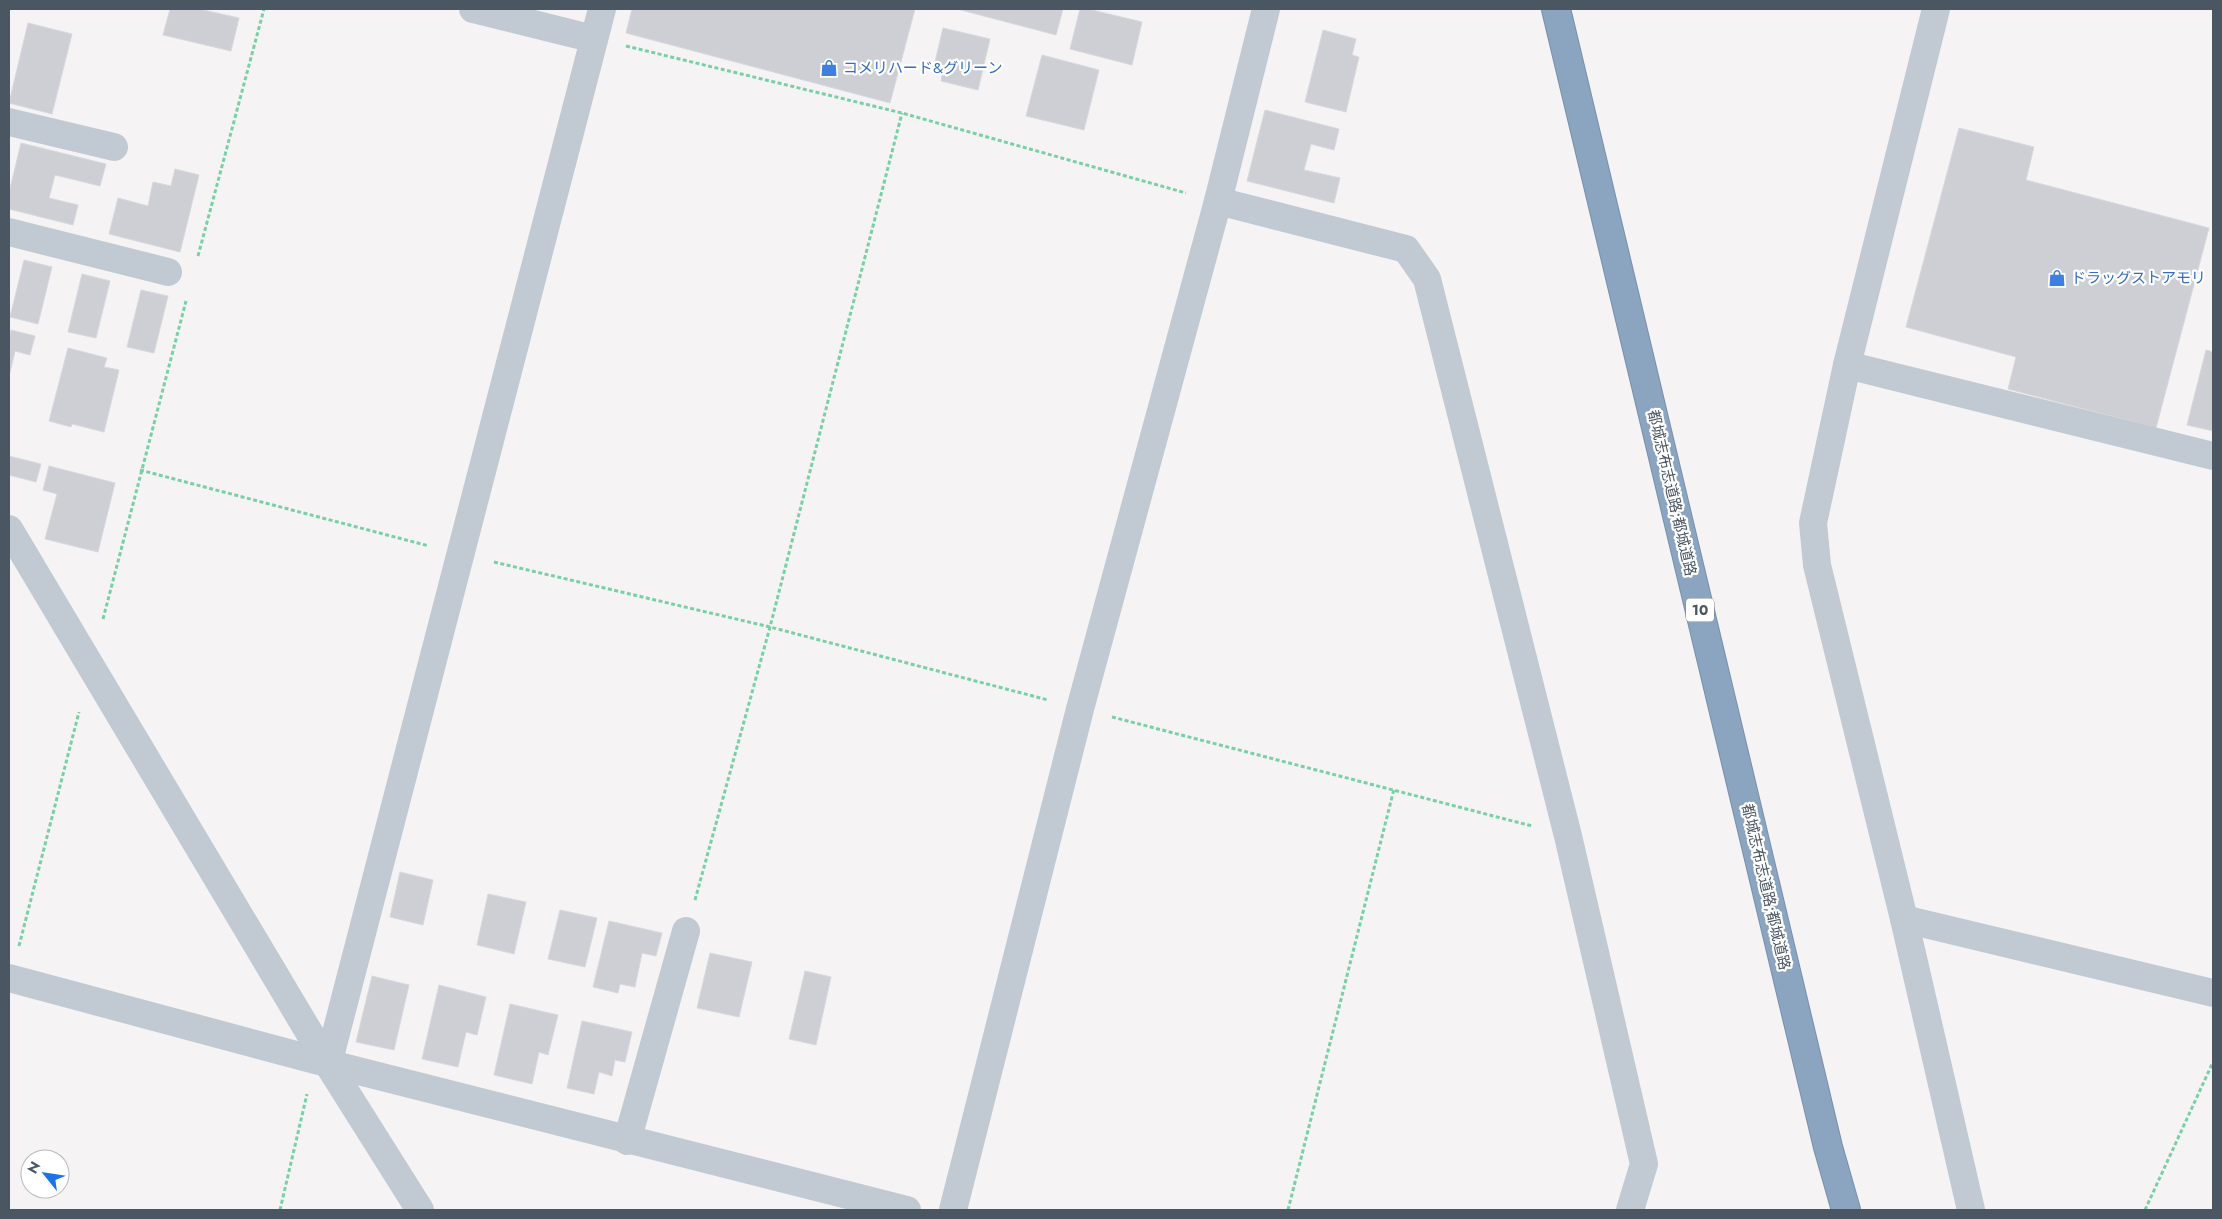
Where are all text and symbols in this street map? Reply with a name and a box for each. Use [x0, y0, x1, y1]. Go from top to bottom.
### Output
place label: コメリハード&グリーン [843, 57, 1002, 79]
shop icon: コメリハード&グリーン [819, 58, 839, 78]
place label: ドラッグストアモリ [2071, 267, 2206, 289]
shop icon: ドラッグストアモリ [2047, 268, 2067, 288]
street label: 都城志布志道路;都城道路 [1642, 408, 1702, 578]
road number: 10 [1686, 598, 1714, 622]
street label: 都城志布志道路;都城道路 [1736, 802, 1796, 972]
north arrow [20, 1149, 70, 1199]
text: N [22, 1158, 45, 1177]

